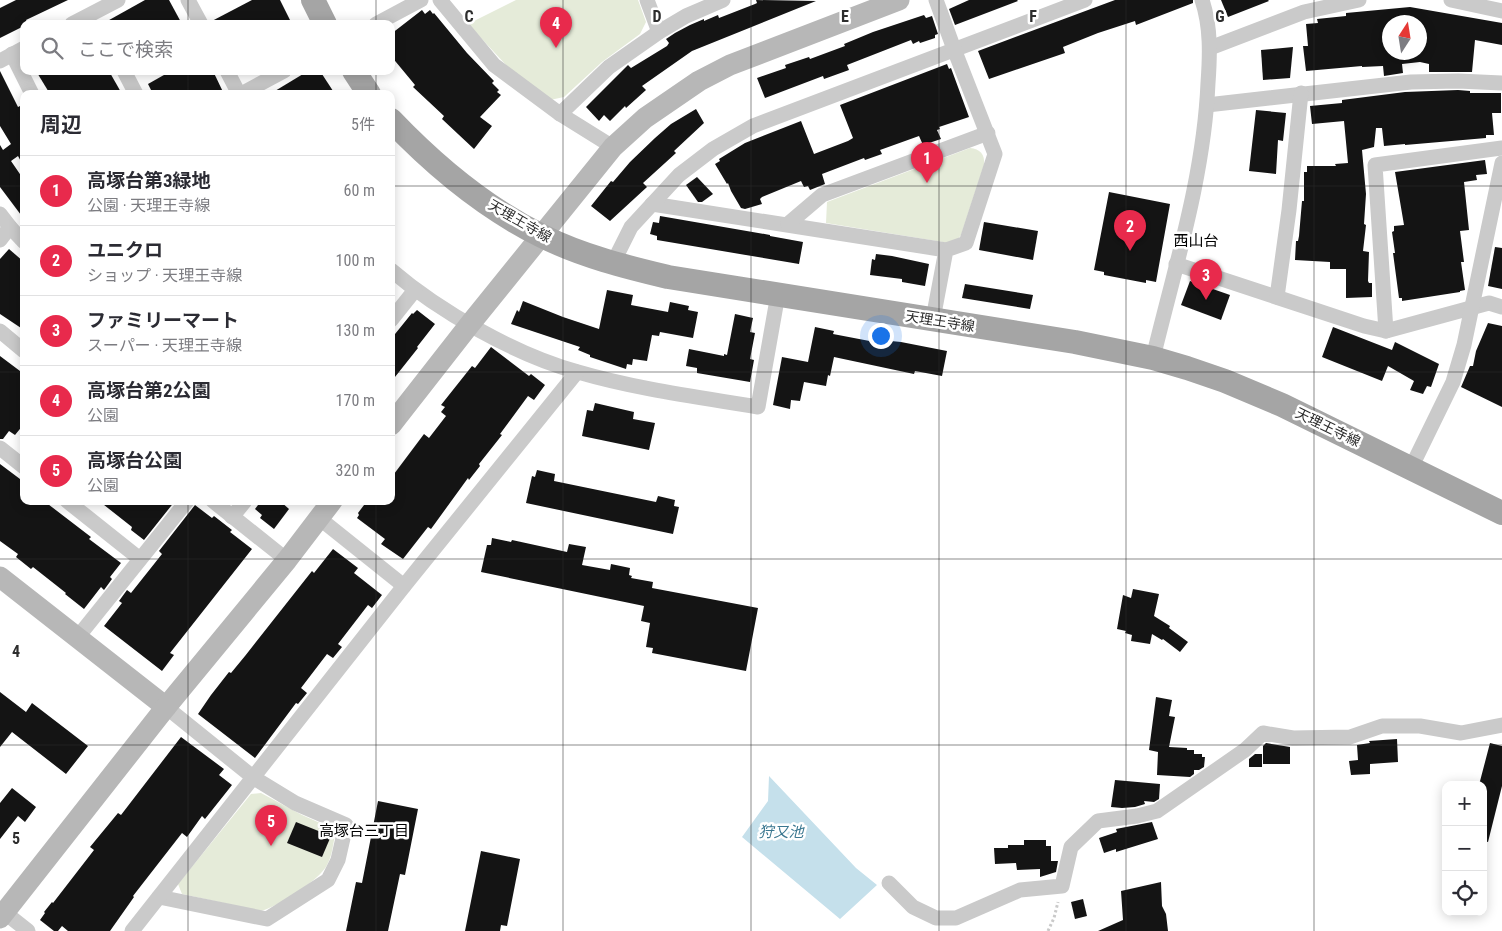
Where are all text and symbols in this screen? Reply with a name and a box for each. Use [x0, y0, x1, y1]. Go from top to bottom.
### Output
text: C [464, 7, 474, 26]
pin: 4 [540, 7, 572, 48]
text: D [652, 7, 662, 26]
text: E [841, 7, 849, 26]
text: F [1029, 7, 1037, 26]
text: G [1215, 7, 1225, 26]
north arrow [1382, 15, 1427, 60]
search box [20, 20, 395, 75]
icon: search [38, 34, 66, 62]
text: ここで検索 [78, 38, 173, 61]
text: 周辺 [40, 113, 82, 137]
text: 5件 [351, 115, 375, 134]
pin: 1 [911, 142, 943, 183]
text: 高塚台第3緑地 [87, 169, 211, 192]
text: 1 [52, 181, 60, 200]
text: 60 m [343, 181, 375, 200]
text: 公園 · 天理王寺線 [87, 196, 210, 215]
street label: 天理王寺線 [486, 197, 554, 245]
pin: 2 [1114, 210, 1146, 251]
district label: 西山台 [1173, 232, 1219, 250]
text: ユニクロ [87, 239, 163, 262]
text: 2 [52, 251, 60, 270]
text: 100 m [336, 251, 375, 270]
pin: 3 [1190, 259, 1222, 300]
text: ショップ · 天理王寺線 [87, 266, 242, 285]
street label: 天理王寺線 [904, 308, 976, 334]
text: ファミリーマート [87, 309, 239, 332]
text: 3 [52, 321, 60, 340]
text: 130 m [336, 321, 375, 340]
your location [868, 323, 894, 349]
text: スーパー · 天理王寺線 [87, 336, 242, 355]
text: 高塚台第2公園 [87, 379, 211, 402]
text: 4 [52, 391, 60, 410]
text: 170 m [336, 391, 375, 410]
street label: 天理王寺線 [1293, 404, 1363, 450]
text: 公園 [87, 406, 119, 425]
text: 高塚台公園 [87, 449, 182, 472]
text: 5 [52, 461, 60, 480]
text: 320 m [336, 461, 375, 480]
text: 公園 [87, 476, 119, 495]
text: 4 [12, 642, 20, 661]
map controls [1442, 781, 1487, 916]
button: + [1442, 781, 1487, 826]
pin: 5 [255, 805, 287, 846]
district label: 高塚台三丁目 [319, 822, 409, 840]
water label: 狩又池 [758, 823, 805, 841]
button: − [1442, 826, 1487, 871]
text: 5 [12, 829, 20, 848]
button: locate [1442, 871, 1487, 916]

